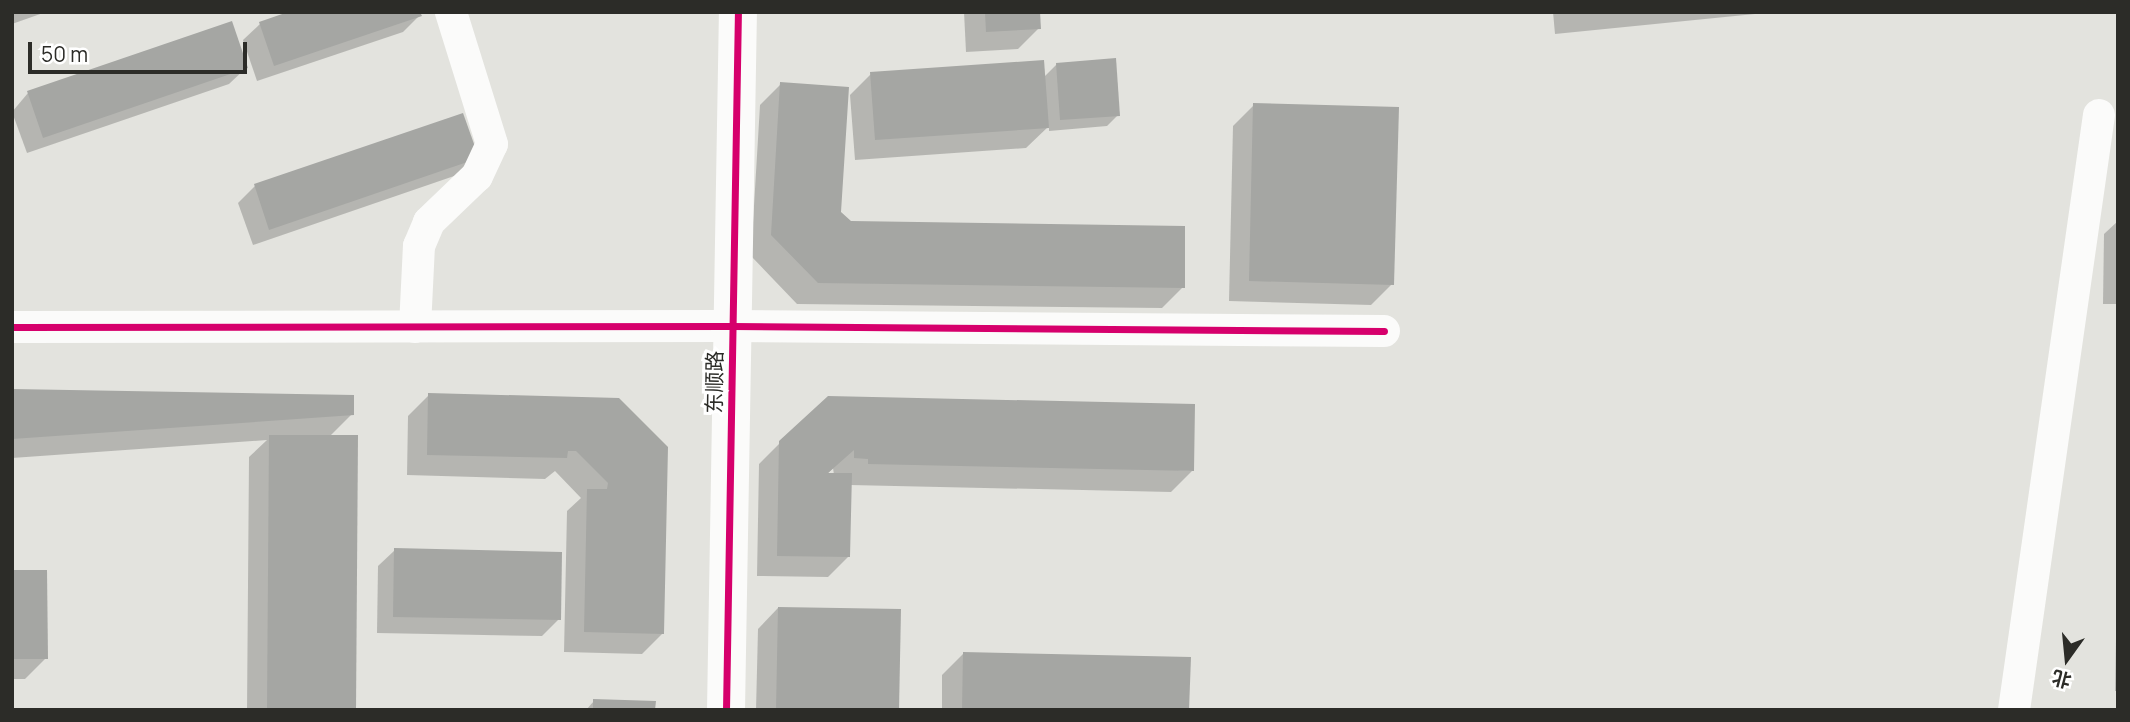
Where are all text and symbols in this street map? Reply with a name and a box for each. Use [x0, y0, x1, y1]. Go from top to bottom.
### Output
scale bar [32, 28, 250, 72]
text: 50 m [41, 40, 88, 68]
street label: 东顺路 [701, 350, 727, 414]
north arrow [2032, 624, 2102, 694]
text: 北 [2049, 664, 2074, 694]

